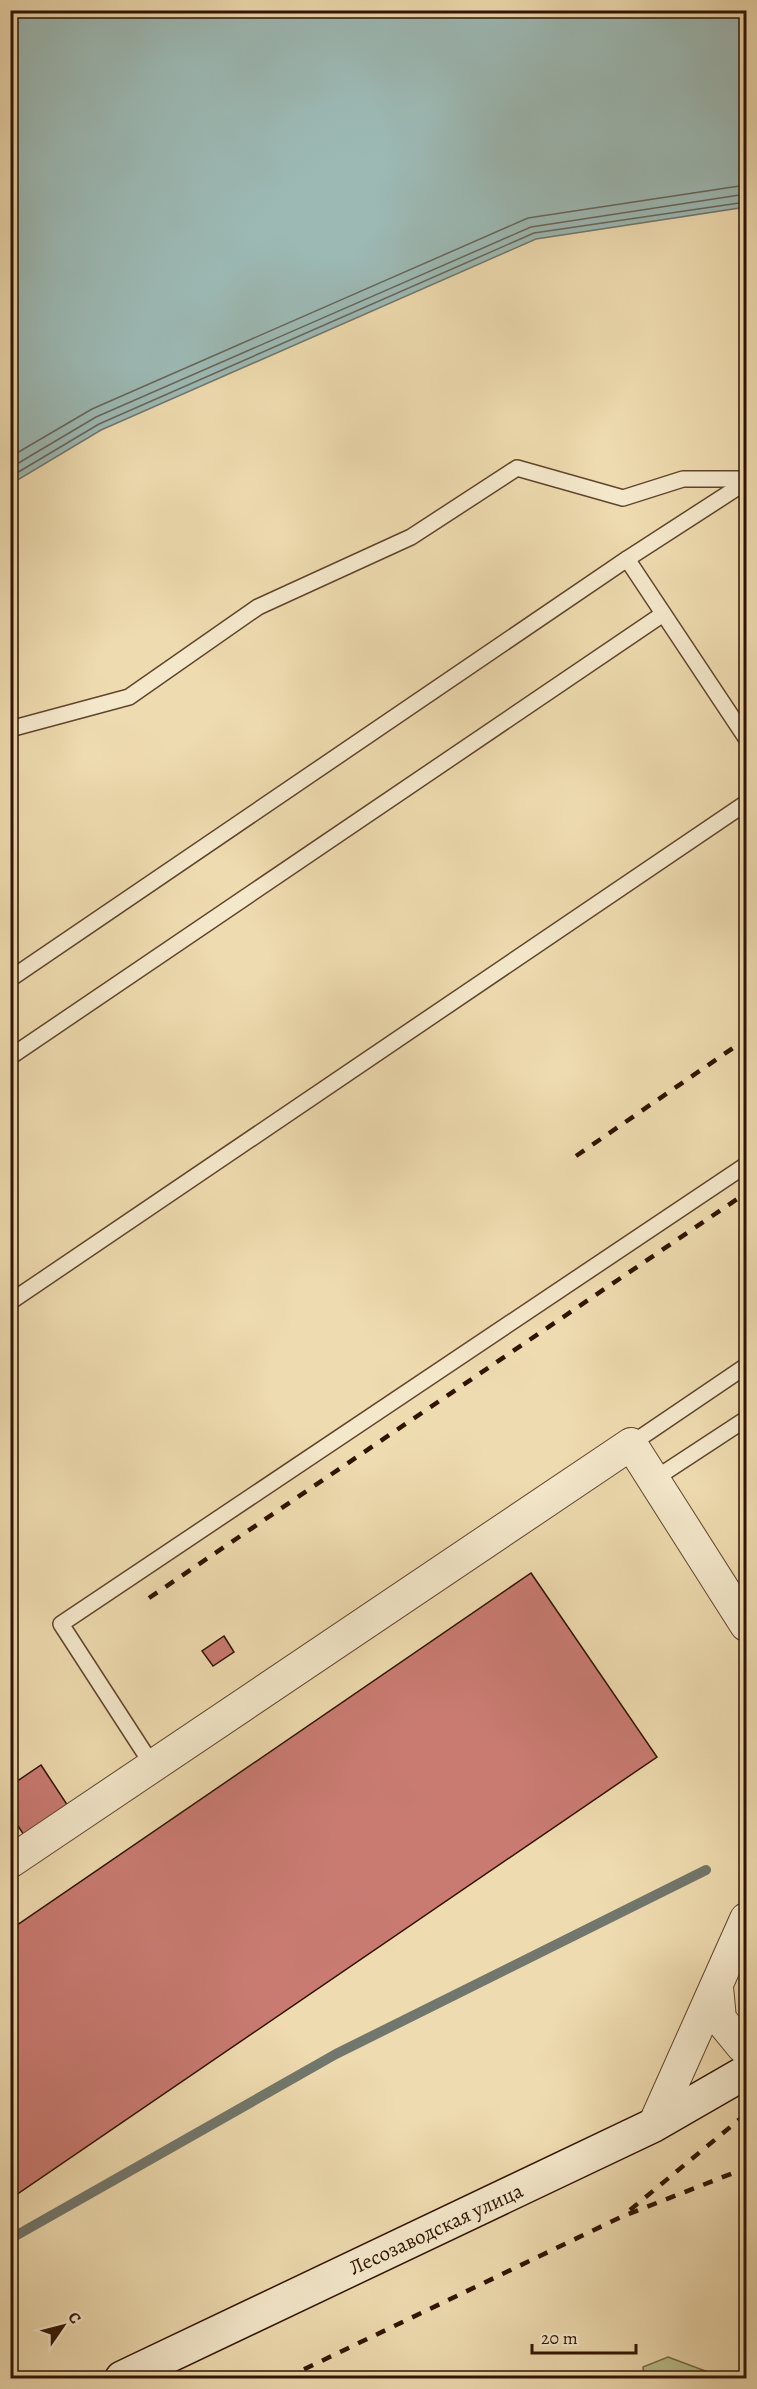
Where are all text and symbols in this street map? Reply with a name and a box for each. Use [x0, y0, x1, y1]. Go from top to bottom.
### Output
street label: Лесозаводская улица [344, 2176, 528, 2282]
north arrow [33, 2296, 93, 2356]
text: С [63, 2308, 86, 2328]
scale bar [532, 2317, 636, 2355]
text: 20 m [541, 2326, 578, 2350]

